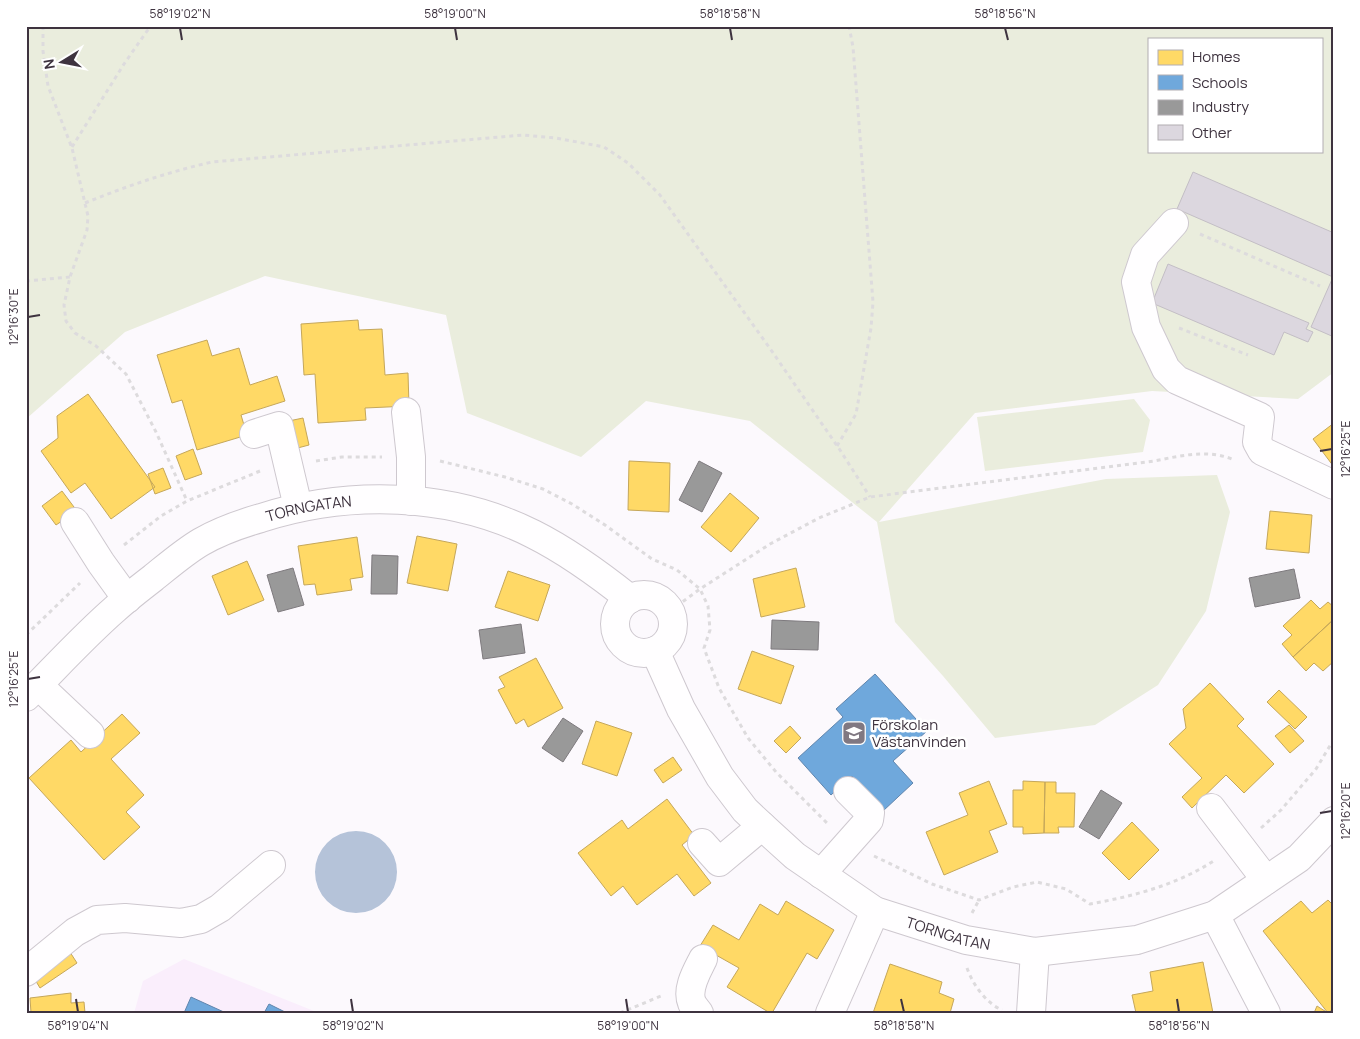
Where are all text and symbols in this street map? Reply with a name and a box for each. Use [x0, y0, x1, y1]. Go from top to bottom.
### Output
text: 58°19'02"N [149, 5, 211, 22]
text: 58°19'00"N [424, 5, 486, 22]
text: 58°18'58"N [700, 5, 760, 22]
text: 58°18'56"N [975, 5, 1035, 22]
north arrow [38, 38, 88, 88]
legend [1148, 38, 1322, 152]
text: Homes [1192, 46, 1241, 67]
text: N [38, 58, 59, 71]
text: Schools [1192, 72, 1248, 93]
text: Industry [1192, 96, 1249, 117]
text: Other [1192, 122, 1233, 143]
text: 12°16'30"E [5, 288, 22, 346]
text: 12°16'25"E [1337, 420, 1354, 477]
street label: TORNGATAN [263, 490, 352, 526]
text: 12°16'25"E [5, 650, 22, 707]
place label: Förskolan Västanvinden [872, 714, 966, 752]
school or university icon: Förskolan Västanvinden [841, 720, 867, 746]
text: 12°16'20"E [1337, 782, 1354, 840]
street label: TORNGATAN [903, 911, 992, 955]
text: 58°19'04"N [48, 1017, 108, 1034]
text: 58°19'02"N [322, 1017, 384, 1034]
text: 58°19'00"N [597, 1017, 659, 1034]
text: 58°18'58"N [874, 1017, 934, 1034]
text: 58°18'56"N [1149, 1017, 1209, 1034]

